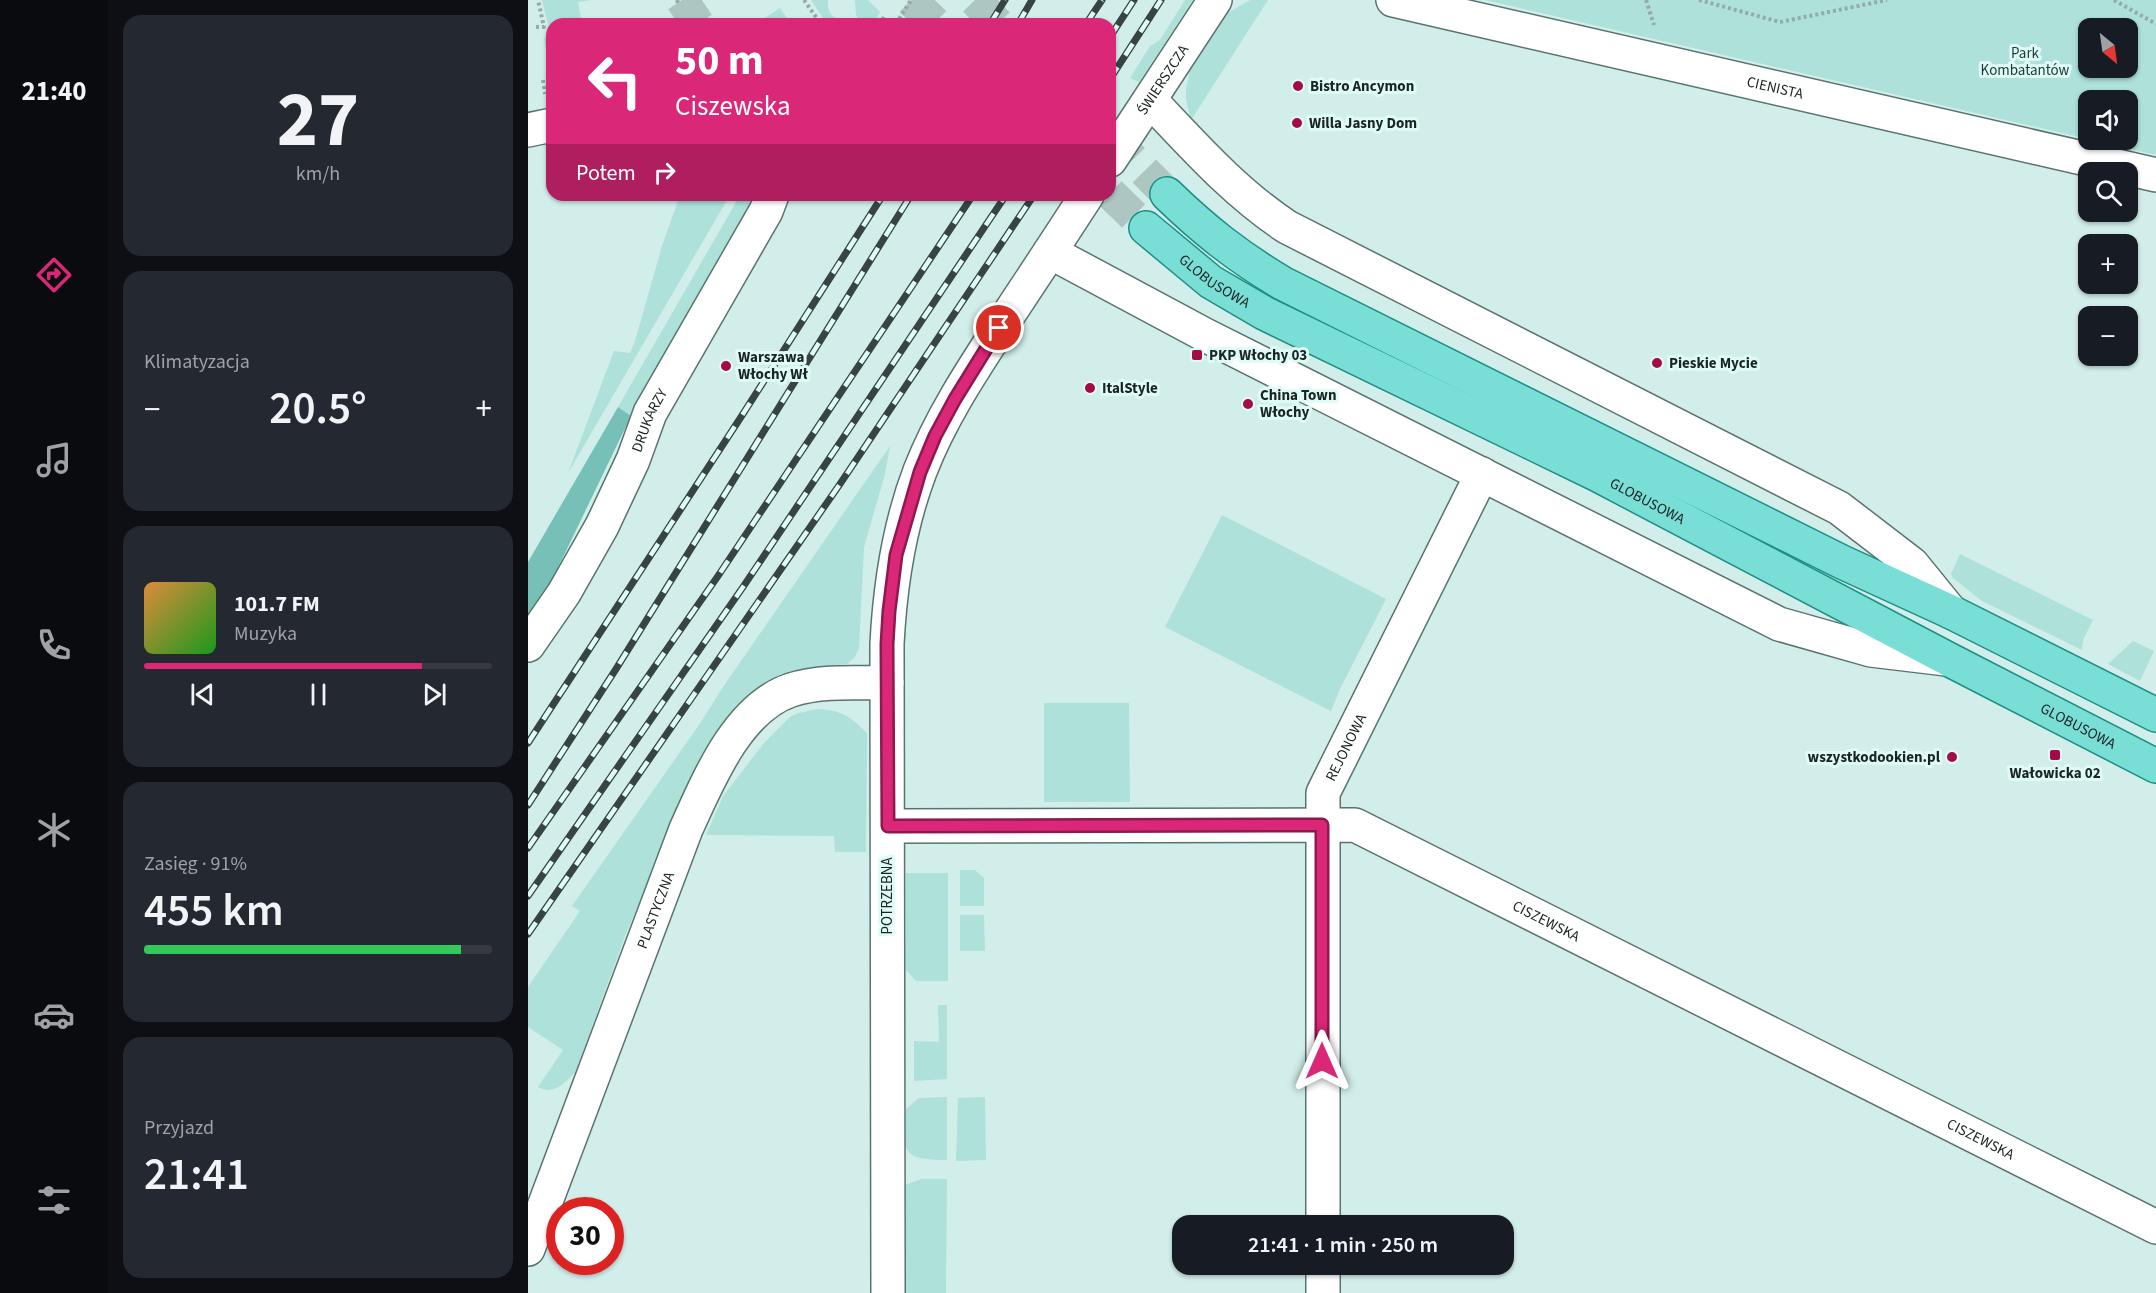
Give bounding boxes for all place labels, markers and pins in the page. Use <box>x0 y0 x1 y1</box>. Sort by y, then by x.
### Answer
place label: Bistro Ancymon <box>1310 76 1414 97</box>
marker: Bistro Ancymon <box>1291 79 1305 93</box>
place label: Willa Jasny Dom <box>1309 113 1417 134</box>
marker: Willa Jasny Dom <box>1290 116 1304 130</box>
pin <box>973 302 1024 353</box>
place label: PKP Włochy 03 <box>1209 345 1307 366</box>
place label: Warszawa Włochy Wł <box>738 347 809 385</box>
marker: PKP Włochy 03 <box>1190 348 1204 362</box>
place label: Pieskie Mycie <box>1669 353 1758 374</box>
marker: Pieskie Mycie <box>1650 356 1664 370</box>
marker: Warszawa Włochy Wł <box>719 359 733 373</box>
place label: ItalStyle <box>1102 378 1158 399</box>
marker: ItalStyle <box>1083 381 1097 395</box>
place label: China Town Włochy <box>1260 385 1337 423</box>
marker: China Town Włochy <box>1241 397 1255 411</box>
place label: wszystkodookien.pl <box>1808 747 1941 768</box>
marker: Wałowicka 02 <box>2048 748 2062 762</box>
marker: wszystkodookien.pl <box>1945 750 1959 764</box>
place label: Wałowicka 02 <box>2009 763 2101 784</box>

